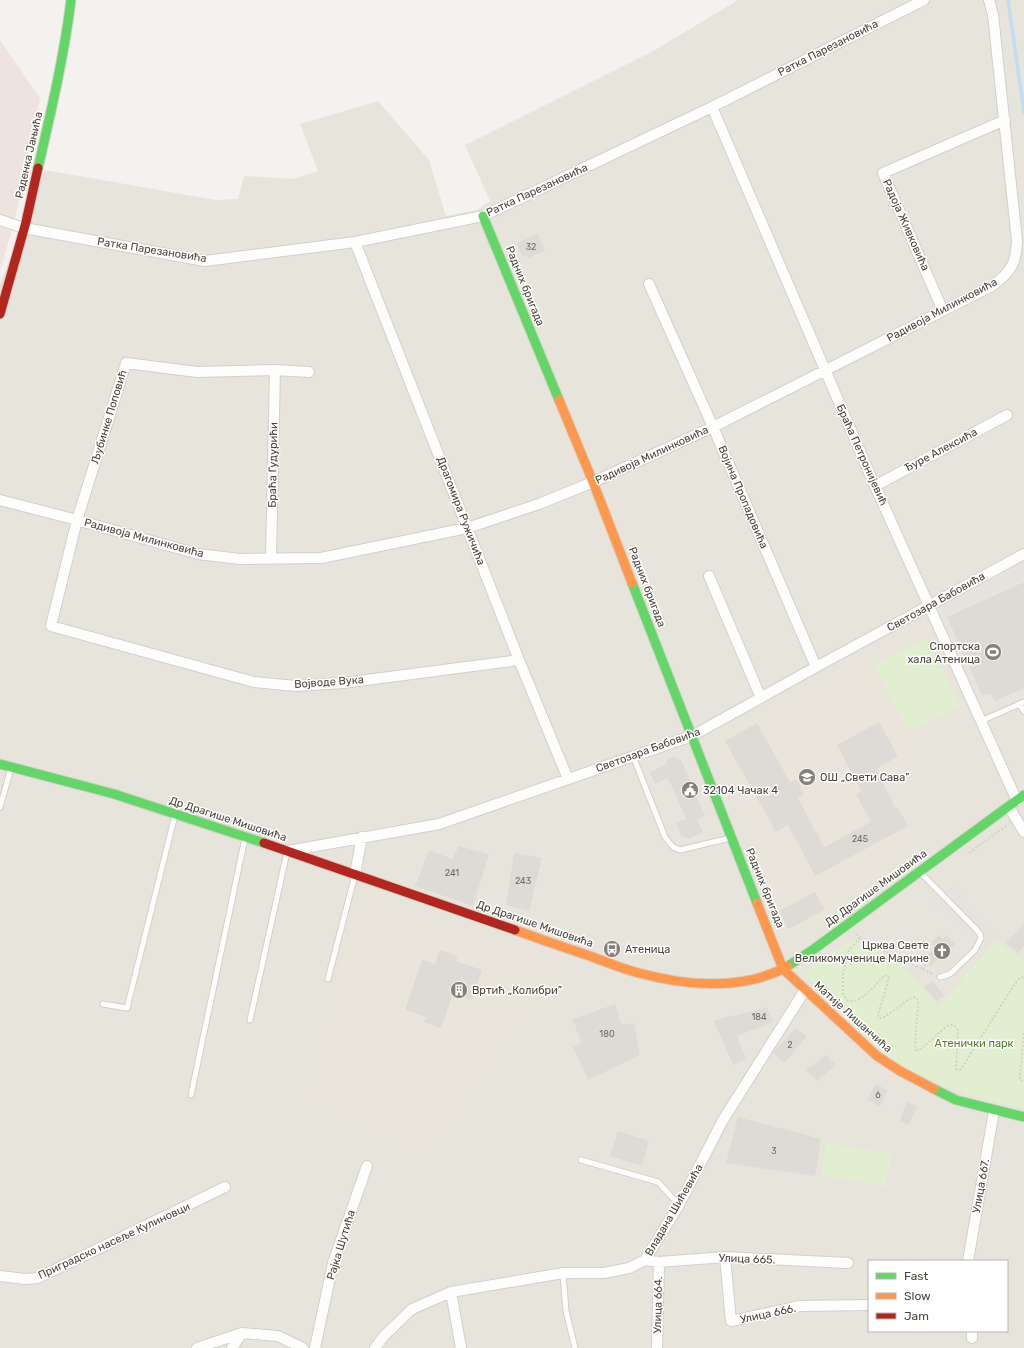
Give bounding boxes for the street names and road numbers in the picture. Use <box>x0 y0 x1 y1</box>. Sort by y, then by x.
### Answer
street label: Ратка Парезановића <box>776 17 880 79</box>
street label: Раденка Јањића <box>13 110 45 200</box>
street label: Ратка Парезановића <box>484 161 590 219</box>
street label: Радоја Живковића <box>880 177 932 273</box>
street label: Ратка Парезановића <box>96 235 208 265</box>
street label: Радних бригада <box>503 244 547 328</box>
street label: Радивоја Милинковића <box>884 275 1000 345</box>
street label: Љубинке Поповић <box>89 368 129 466</box>
street label: Браћа Петронијевић <box>834 402 890 508</box>
street label: Браћа Гудурићи <box>266 422 280 508</box>
street label: Радивоја Милинковића <box>593 423 711 487</box>
street label: Ђуре Алексића <box>902 425 980 475</box>
street label: Војина Пропадовића <box>715 444 771 550</box>
street label: Драгомира Ружичића <box>434 455 488 567</box>
street label: Радивоја Милинковића <box>83 516 205 560</box>
street label: Радних бригада <box>626 545 668 629</box>
street label: Светозара Бабовића <box>885 570 987 634</box>
street label: Војводе Вука <box>294 673 364 691</box>
street label: Светозара Бабовића <box>594 725 702 775</box>
street label: Др Драгише Мишовића <box>168 794 288 844</box>
street label: Радних бригада <box>743 846 787 930</box>
street label: Др Драгише Мишовића <box>823 847 929 929</box>
street label: Др Драгише Мишовића <box>475 898 595 950</box>
street label: Матије Лишанчића <box>811 979 895 1055</box>
street label: Улица 667. <box>970 1158 992 1214</box>
street label: Владана Шићевића <box>642 1162 706 1258</box>
street label: Приградско насеље Кулиновци <box>36 1200 192 1282</box>
street label: Рајка Шутића <box>324 1209 358 1281</box>
street label: Улица 665. <box>718 1252 776 1266</box>
street label: Улица 664. <box>651 1276 665 1334</box>
street label: Улица 666. <box>739 1302 797 1326</box>

